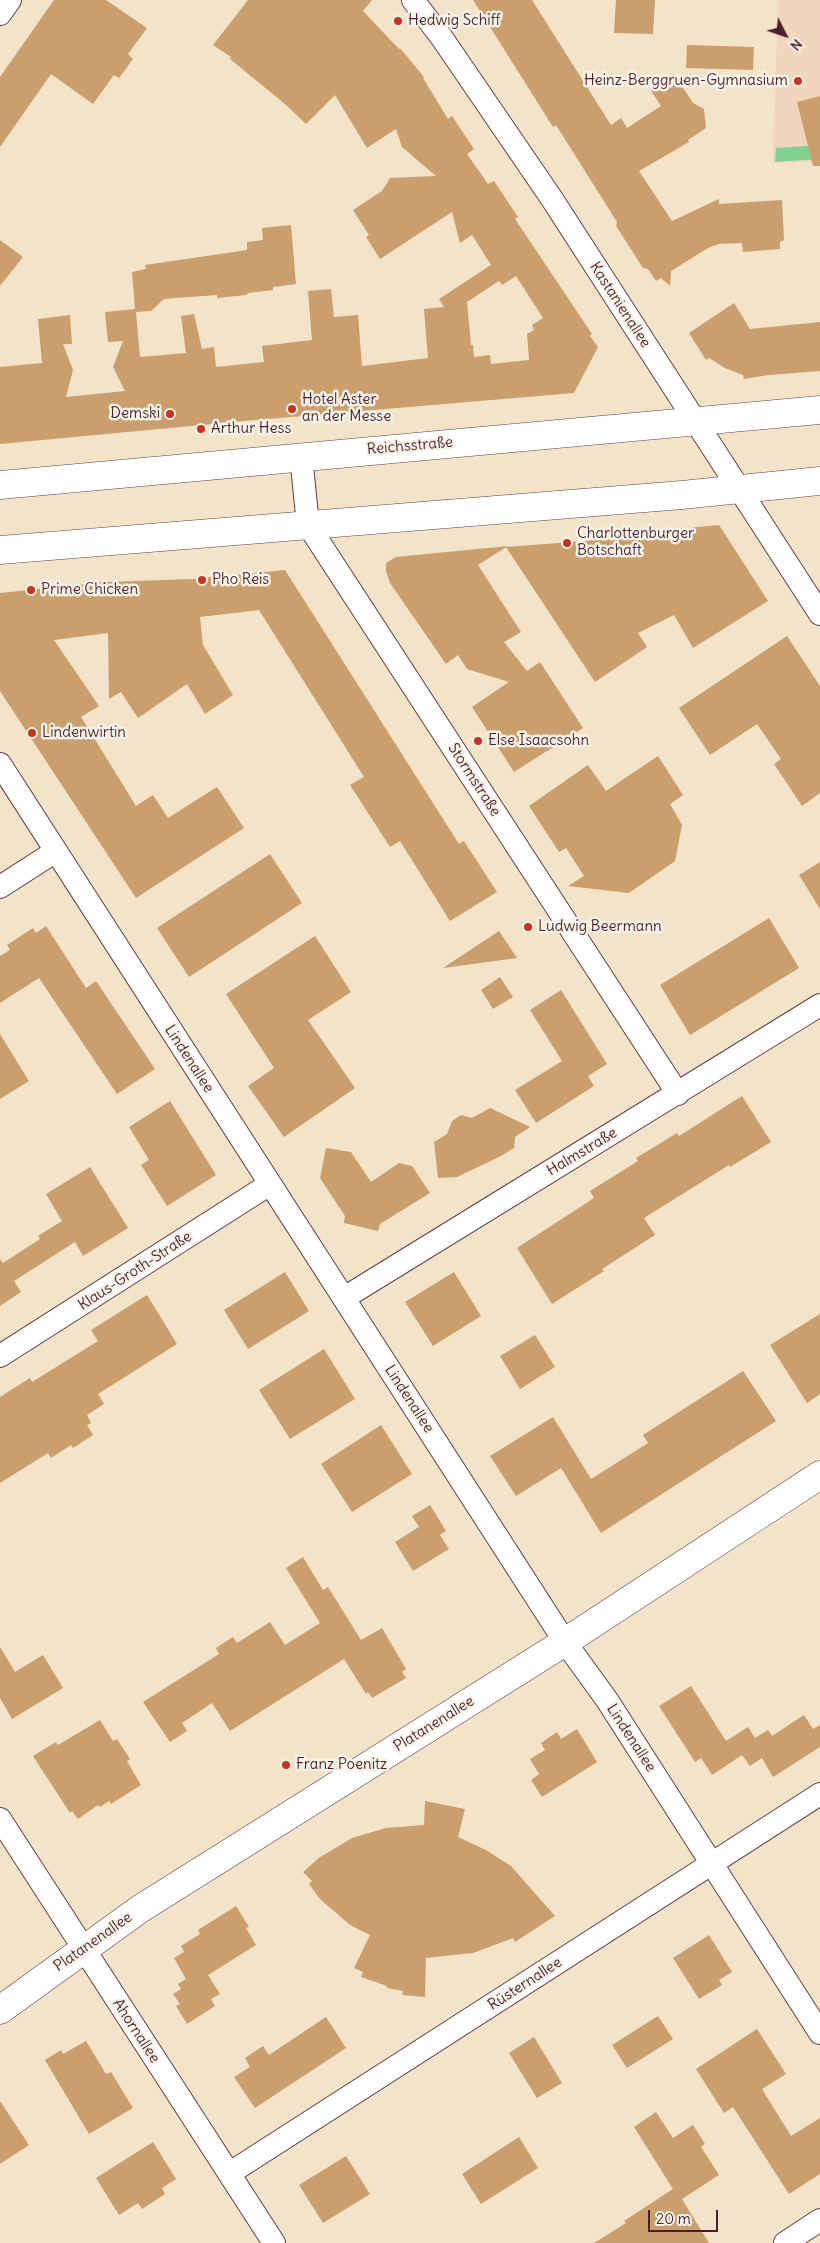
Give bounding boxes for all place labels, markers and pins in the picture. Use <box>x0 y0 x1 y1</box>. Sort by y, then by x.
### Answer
place label: Hedwig Schiff <box>408 12 500 30</box>
marker: Hedwig Schiff <box>392 15 404 27</box>
place label: Heinz-Berggruen-Gymnasium <box>584 72 788 90</box>
marker: Heinz-Berggruen-Gymnasium <box>792 75 804 87</box>
place label: Hotel Aster an der Messe <box>302 391 391 426</box>
marker: Hotel Aster an der Messe <box>286 403 298 415</box>
place label: Demski <box>110 405 160 423</box>
marker: Demski <box>164 408 176 420</box>
place label: Arthur Hess <box>211 420 291 438</box>
marker: Arthur Hess <box>195 423 207 435</box>
place label: Charlottenburger Botschaft <box>577 525 694 560</box>
marker: Charlottenburger Botschaft <box>561 537 573 549</box>
place label: Pho Reis <box>212 571 269 589</box>
marker: Pho Reis <box>196 574 208 586</box>
place label: Prime Chicken <box>41 581 138 599</box>
marker: Prime Chicken <box>25 584 37 596</box>
place label: Lindenwirtin <box>42 724 126 742</box>
marker: Lindenwirtin <box>26 727 38 739</box>
place label: Else Isaacsohn <box>488 732 589 750</box>
marker: Else Isaacsohn <box>472 735 484 747</box>
place label: Ludwig Beermann <box>538 918 662 936</box>
marker: Ludwig Beermann <box>522 921 534 933</box>
place label: Franz Poenitz <box>296 1756 387 1774</box>
marker: Franz Poenitz <box>280 1759 292 1771</box>

